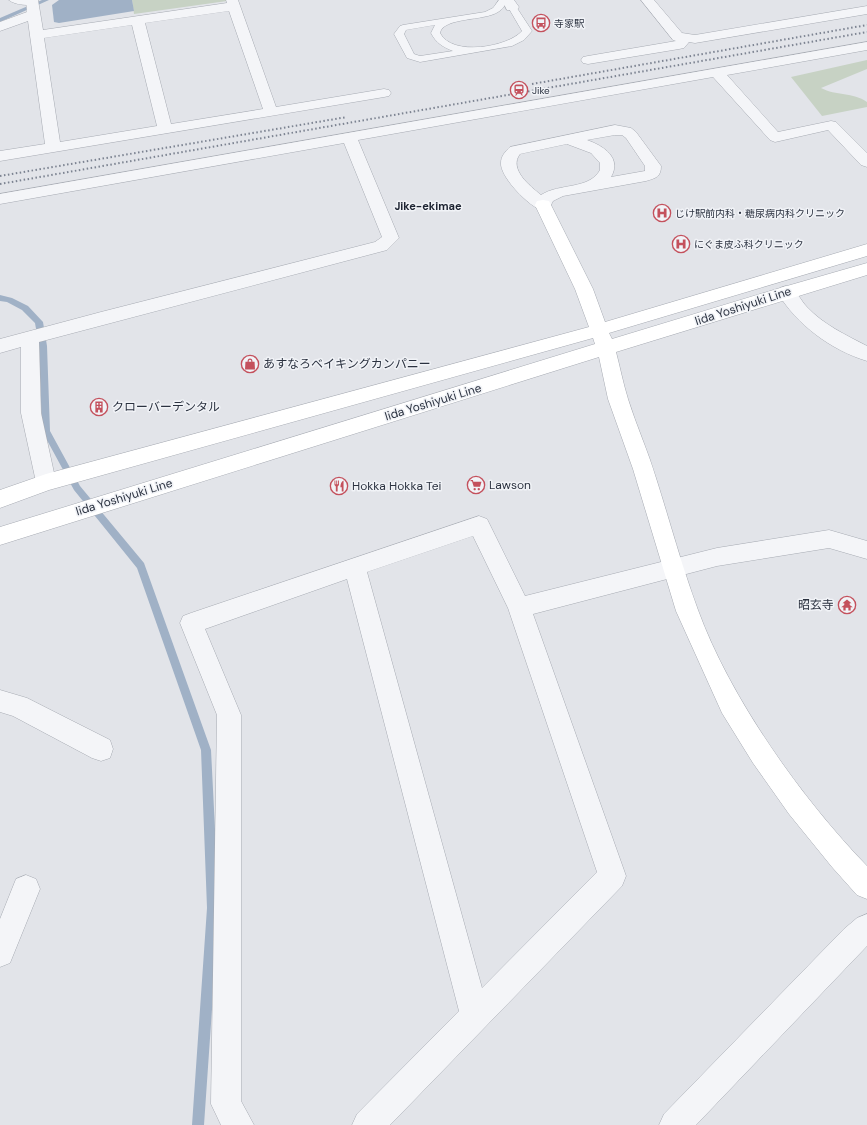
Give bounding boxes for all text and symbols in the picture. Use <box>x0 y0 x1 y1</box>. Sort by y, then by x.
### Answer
bus stop icon: 寺家駅 <box>531 13 551 33</box>
place label: 寺家駅 <box>554 17 585 30</box>
station icon: Jike <box>509 80 529 100</box>
place label: Jike <box>532 84 550 97</box>
district label: Jike-ekimae <box>394 199 462 213</box>
hospital icon: じけ駅前内科・糖尿病内科クリニック <box>652 203 672 223</box>
place label: じけ駅前内科・糖尿病内科クリニック <box>675 207 845 220</box>
hospital icon: にぐま皮ふ科クリニック <box>671 234 691 254</box>
place label: にぐま皮ふ科クリニック <box>694 238 804 251</box>
street label: Iida Yoshiyuki Line <box>693 283 793 329</box>
shop icon: あすなろベイキングカンパニー <box>240 354 260 374</box>
place label: あすなろベイキングカンパニー <box>263 356 431 372</box>
street label: Iida Yoshiyuki Line <box>383 380 483 424</box>
building icon: クローバーデンタル <box>89 397 109 417</box>
place label: クローバーデンタル <box>112 399 220 415</box>
street label: Iida Yoshiyuki Line <box>74 475 174 519</box>
supermarket icon: Lawson <box>466 475 486 495</box>
restaurant icon: Hokka Hokka Tei <box>329 476 349 496</box>
place label: Lawson <box>489 477 531 493</box>
place label: Hokka Hokka Tei <box>352 478 442 494</box>
temple icon: 昭玄寺 <box>837 595 857 615</box>
place label: 昭玄寺 <box>798 597 834 613</box>

